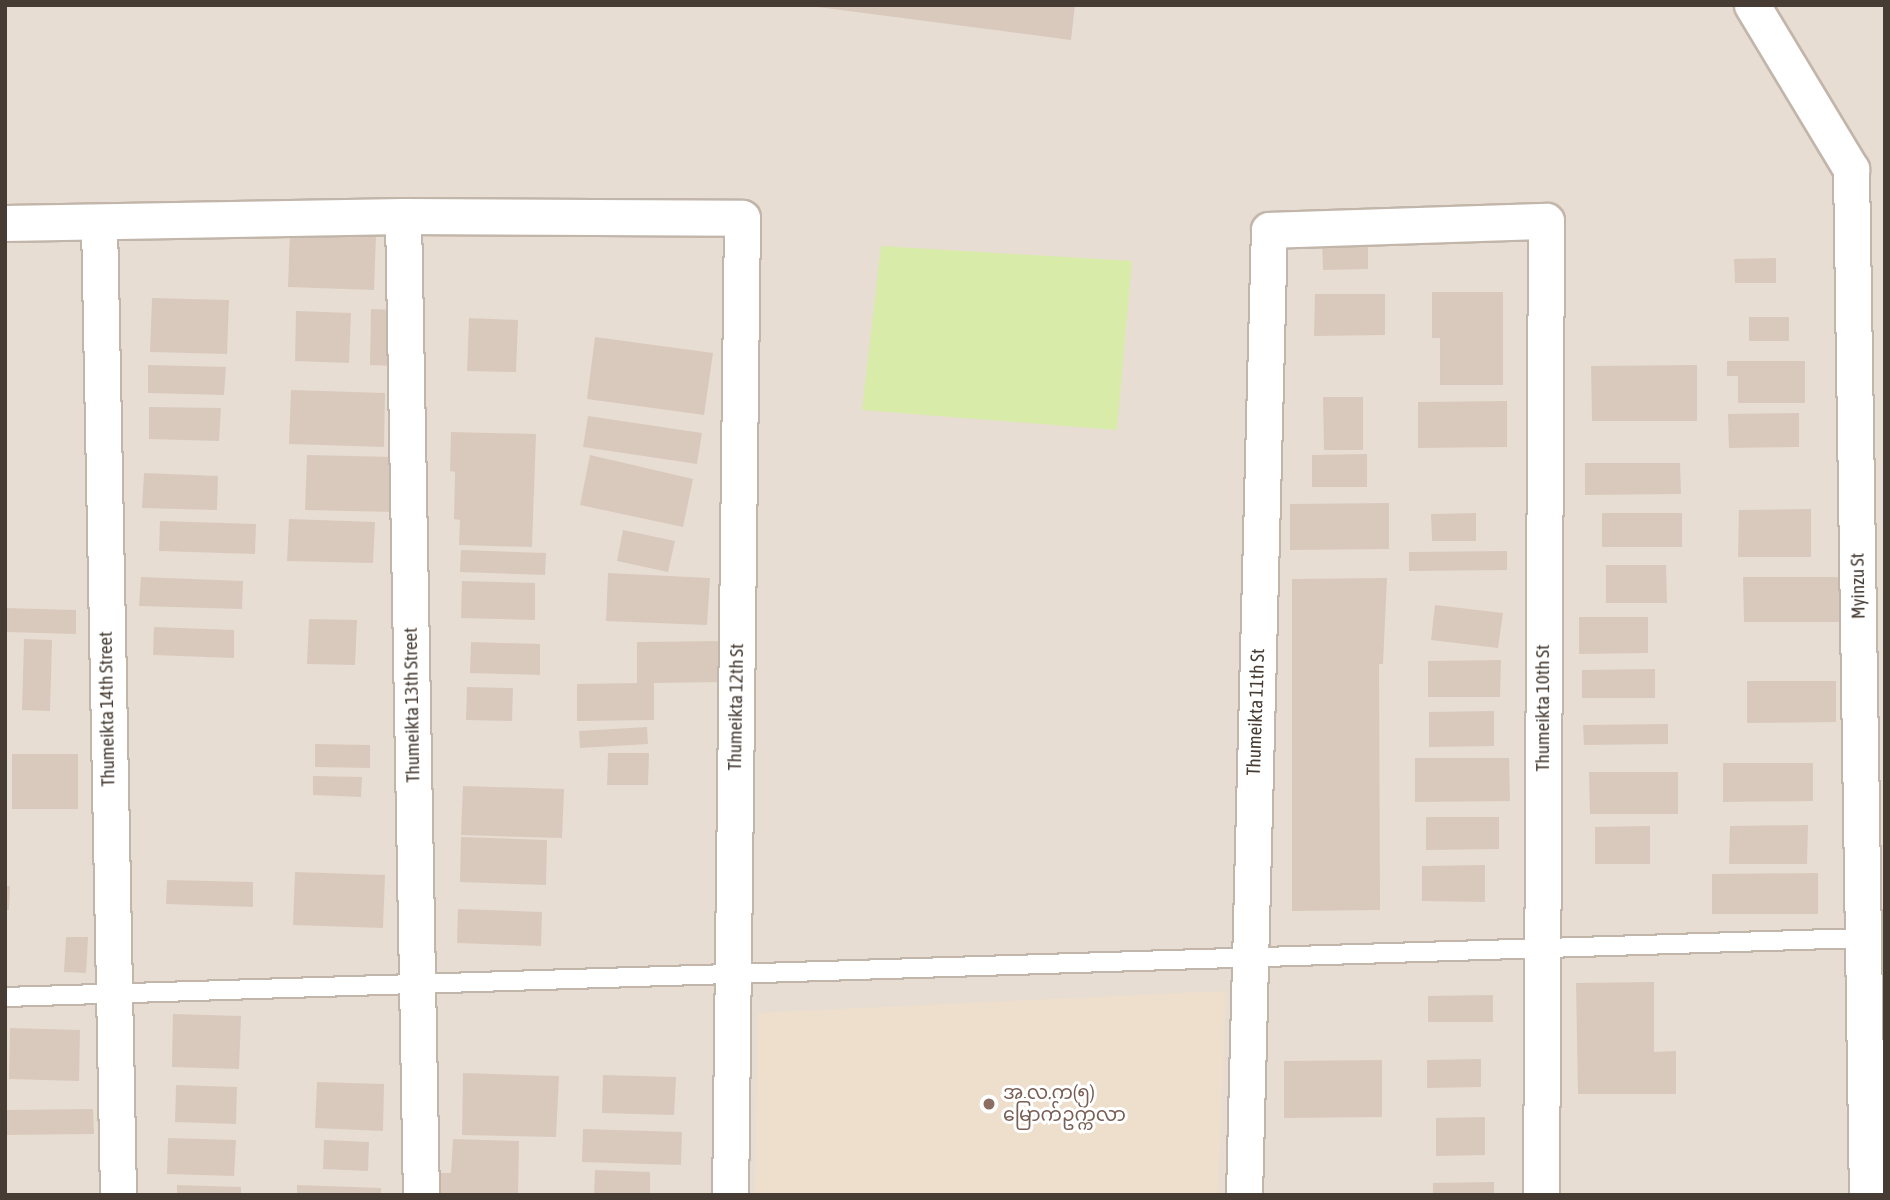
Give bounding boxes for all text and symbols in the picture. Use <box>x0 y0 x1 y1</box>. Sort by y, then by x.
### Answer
street label: Myinzu St <box>1846 553 1870 619</box>
street label: Thumeikta 13th Street <box>399 627 425 783</box>
street label: Thumeikta 14th Street <box>94 631 120 787</box>
street label: Thumeikta 12th St <box>723 643 749 771</box>
street label: Thumeikta 10th St <box>1532 645 1554 771</box>
street label: Thumeikta 11th St <box>1242 648 1270 776</box>
place label: အ.လ.က(၅) မြောက်ဥက္ကလာ <box>1003 1082 1126 1126</box>
marker: အ.လ.က(၅) မြောက်ဥက္ကလာ <box>981 1096 997 1112</box>

